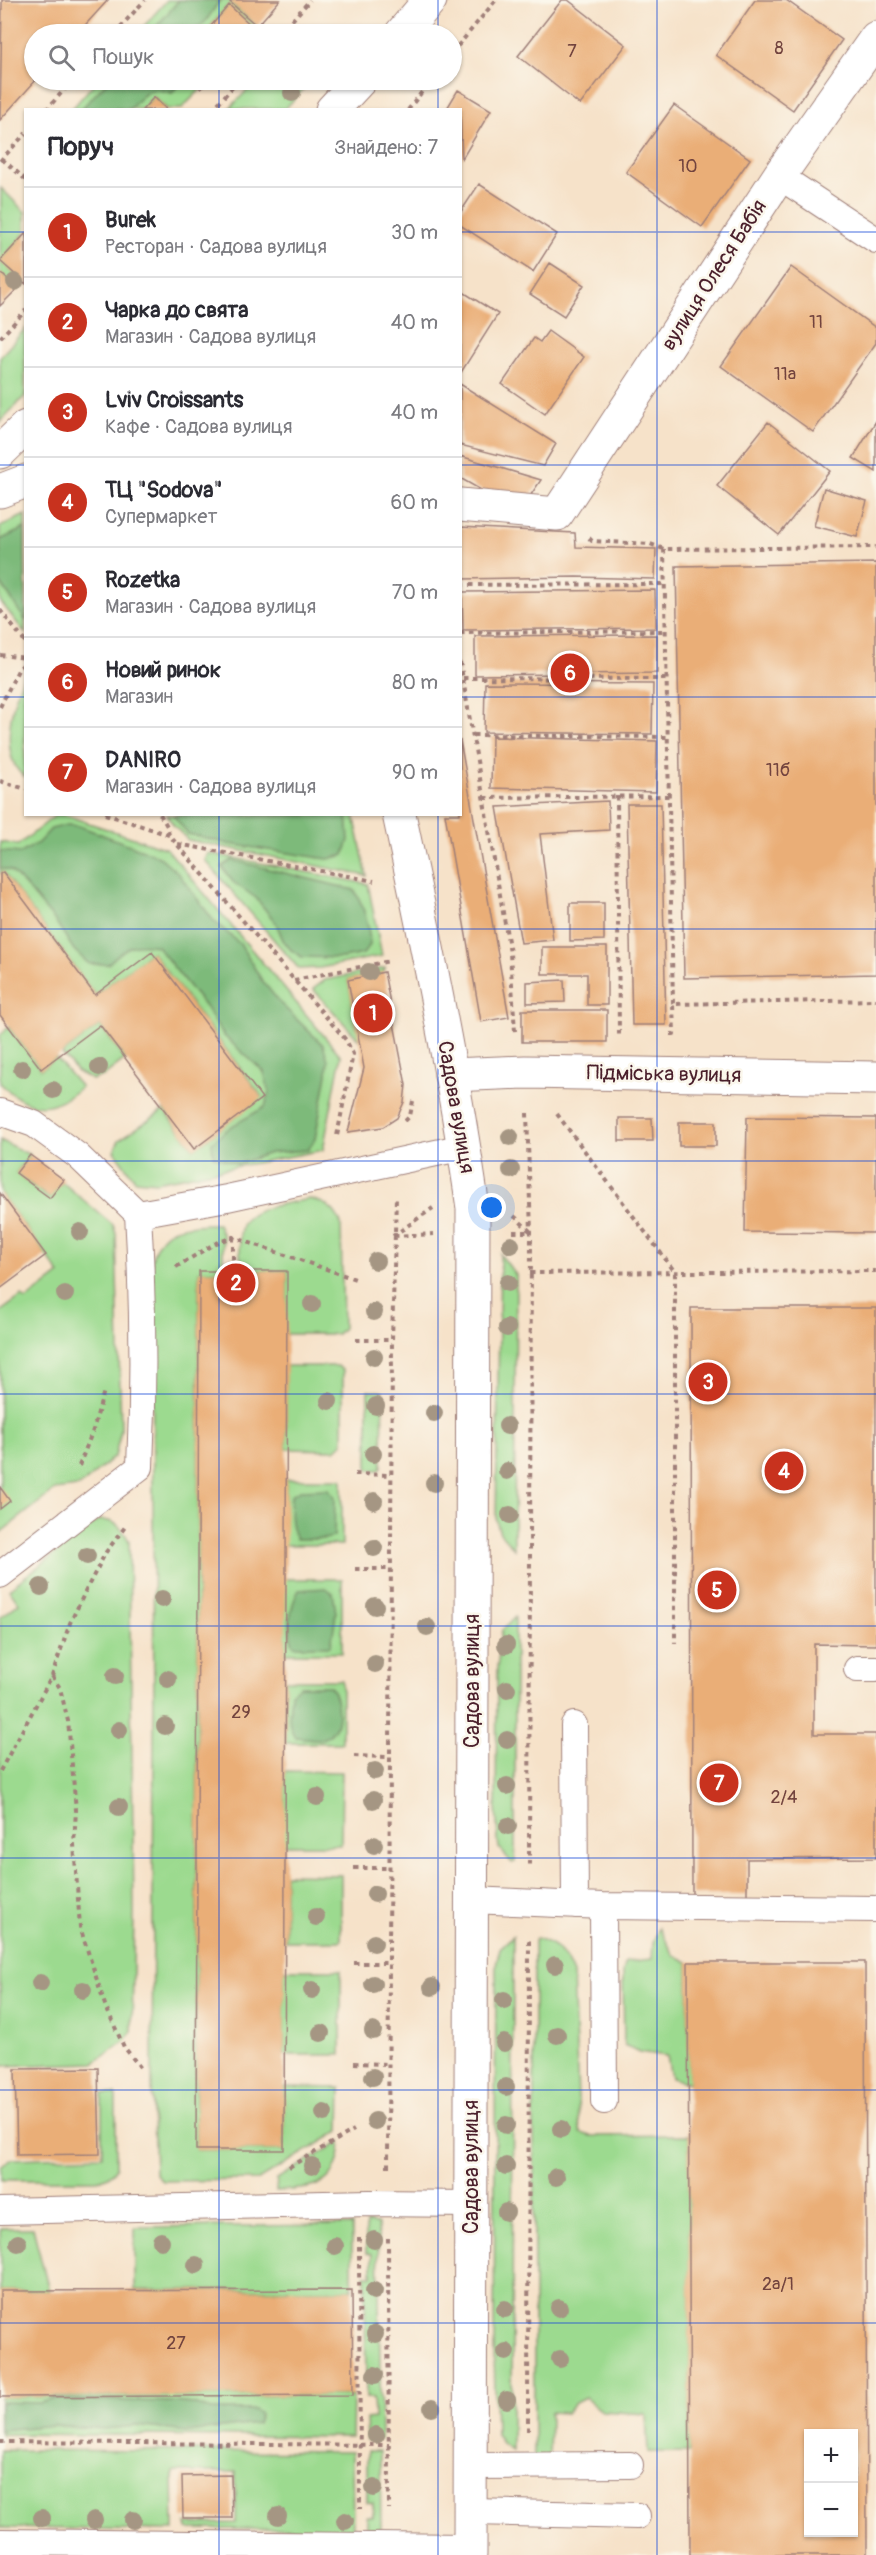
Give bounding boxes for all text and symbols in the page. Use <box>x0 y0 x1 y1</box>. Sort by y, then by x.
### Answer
search box <box>24 24 462 90</box>
house number: 8 <box>774 37 784 60</box>
house number: 7 <box>567 40 577 63</box>
icon: search <box>45 41 78 74</box>
text: Пошук <box>93 43 154 71</box>
text: Поруч <box>48 131 114 163</box>
text: Знайдено: 7 <box>334 135 438 160</box>
house number: 10 <box>678 155 698 178</box>
street label: вулиця Олеся Бабія <box>655 194 773 356</box>
text: Burek <box>105 206 156 234</box>
text: 1 <box>64 220 71 245</box>
text: 30 m <box>391 220 438 245</box>
text: Ресторан · Садова вулиця <box>105 234 327 259</box>
text: Чарка до свята <box>105 296 249 324</box>
text: 2 <box>62 310 73 335</box>
text: 40 m <box>391 310 438 335</box>
house number: 11 <box>809 311 823 334</box>
text: Магазин · Садова вулиця <box>105 324 316 349</box>
house number: 11а <box>774 363 796 386</box>
text: Lviv Croissants <box>105 386 243 414</box>
text: 3 <box>62 400 73 425</box>
text: 40 m <box>391 400 438 425</box>
text: Кафе · Садова вулиця <box>105 414 293 439</box>
text: ТЦ "Sodova" <box>105 476 222 504</box>
text: 4 <box>62 490 73 515</box>
text: 60 m <box>391 490 438 515</box>
text: Супермаркет <box>105 504 217 529</box>
text: Rozetka <box>105 566 180 594</box>
text: 5 <box>62 580 73 605</box>
text: 70 m <box>392 580 438 605</box>
text: Магазин · Садова вулиця <box>105 594 316 619</box>
pin: 6 <box>550 650 590 696</box>
text: Новий ринок <box>105 656 221 684</box>
text: 6 <box>62 670 73 695</box>
text: 80 m <box>392 670 438 695</box>
text: Магазин <box>105 684 173 709</box>
text: DANIRO <box>105 746 181 774</box>
house number: 11б <box>766 759 790 782</box>
text: 7 <box>62 760 73 785</box>
text: 90 m <box>392 760 438 785</box>
text: Магазин · Садова вулиця <box>105 774 316 799</box>
pin: 1 <box>354 990 392 1036</box>
street label: Садова вулиця <box>431 1039 481 1175</box>
street label: Підміська вулиця <box>586 1059 742 1089</box>
your location <box>477 1193 506 1222</box>
pin: 2 <box>216 1260 256 1306</box>
pin: 3 <box>688 1360 728 1404</box>
pin: 4 <box>764 1448 804 1494</box>
pin: 5 <box>698 1568 736 1612</box>
street label: Садова вулиця <box>459 1614 486 1748</box>
house number: 29 <box>231 1701 251 1724</box>
pin: 7 <box>700 1760 738 1806</box>
house number: 2/4 <box>771 1786 798 1809</box>
street label: Садова вулиця <box>458 2100 485 2234</box>
house number: 2а/1 <box>762 2273 794 2296</box>
house number: 27 <box>166 2332 186 2355</box>
map controls <box>804 2429 858 2537</box>
button: + <box>804 2429 858 2483</box>
button: − <box>804 2483 858 2537</box>

